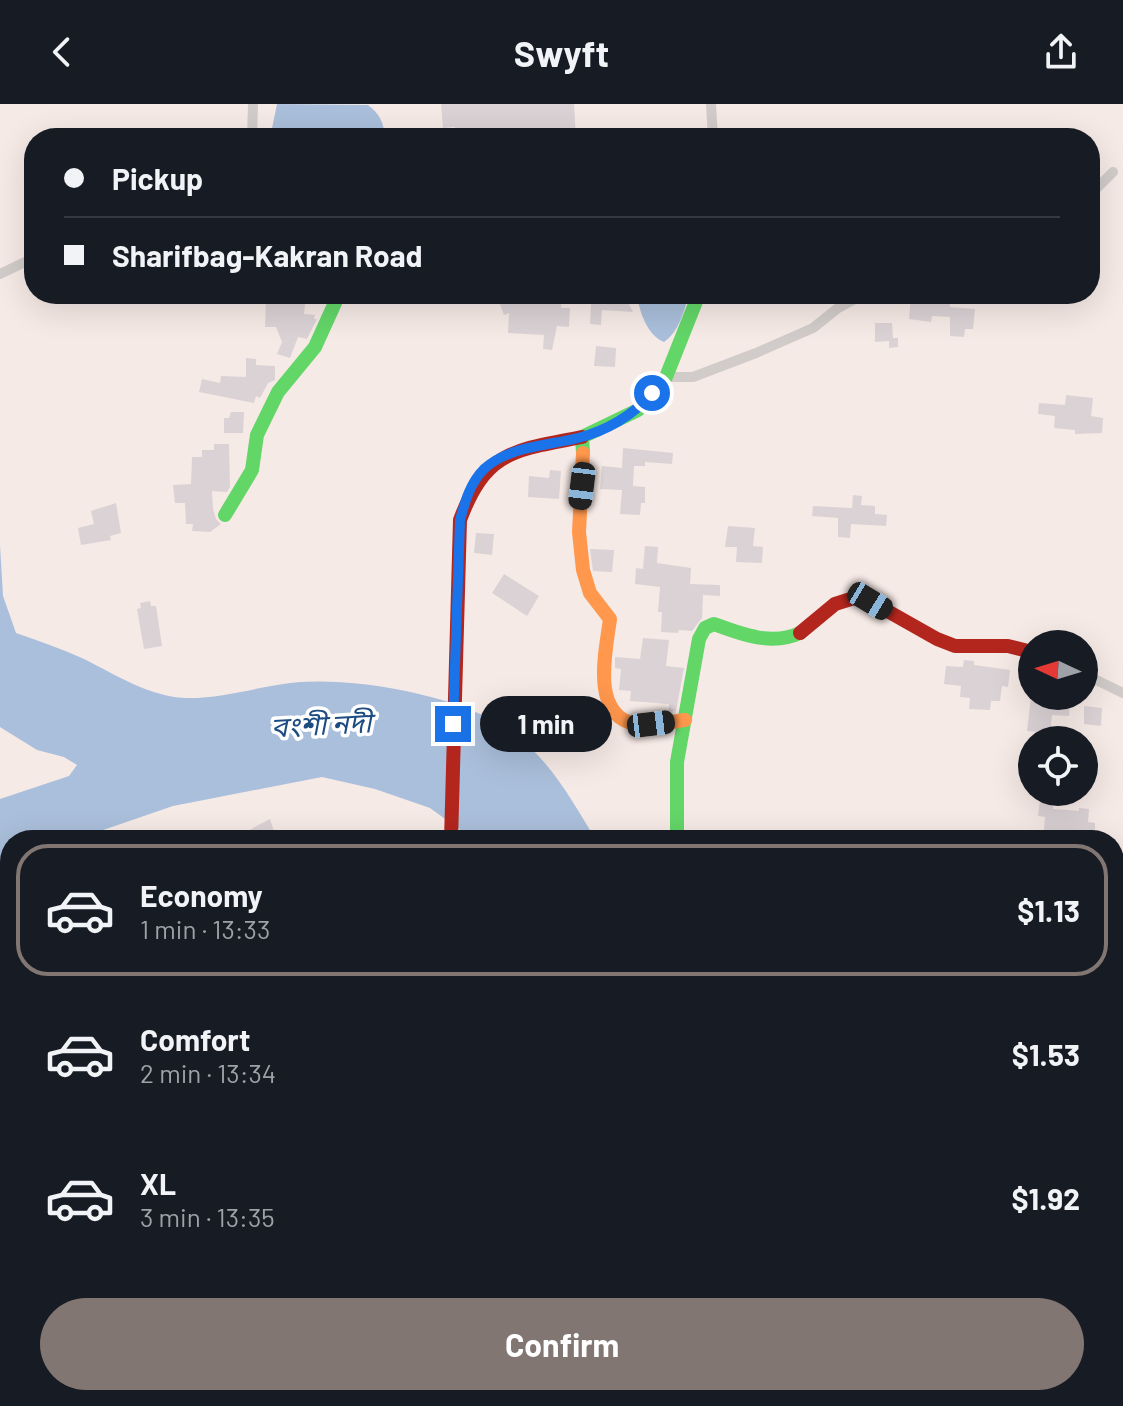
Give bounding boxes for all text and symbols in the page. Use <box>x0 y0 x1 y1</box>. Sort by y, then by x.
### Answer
icon: back <box>40 30 84 74</box>
icon: share <box>1039 30 1083 74</box>
text: Swyft <box>514 31 609 74</box>
text: Pickup <box>112 160 203 196</box>
text: Sharifbag-Kakran Road <box>112 237 423 273</box>
route start <box>634 375 670 411</box>
car <box>567 461 597 511</box>
car <box>843 578 897 624</box>
north arrow <box>1018 630 1098 710</box>
map controls <box>1018 630 1098 806</box>
callout: 1 min <box>481 696 613 752</box>
water label: বংশী নদী <box>270 704 378 744</box>
route end <box>435 706 471 742</box>
text: 1 min <box>518 708 574 739</box>
car <box>626 709 676 739</box>
button: locate <box>1018 726 1098 806</box>
icon: car <box>44 874 116 946</box>
text: Economy <box>140 877 263 913</box>
text: $1.13 <box>1017 892 1080 928</box>
text: 1 min · 13:33 <box>140 913 270 944</box>
icon: car <box>44 1018 116 1090</box>
text: Comfort <box>140 1021 250 1057</box>
text: $1.53 <box>1012 1036 1080 1072</box>
text: 2 min · 13:34 <box>140 1057 276 1088</box>
icon: car <box>44 1162 116 1234</box>
text: XL <box>140 1165 176 1201</box>
text: $1.92 <box>1011 1180 1080 1216</box>
text: 3 min · 13:35 <box>140 1201 275 1232</box>
button: Confirm <box>40 1298 1084 1390</box>

